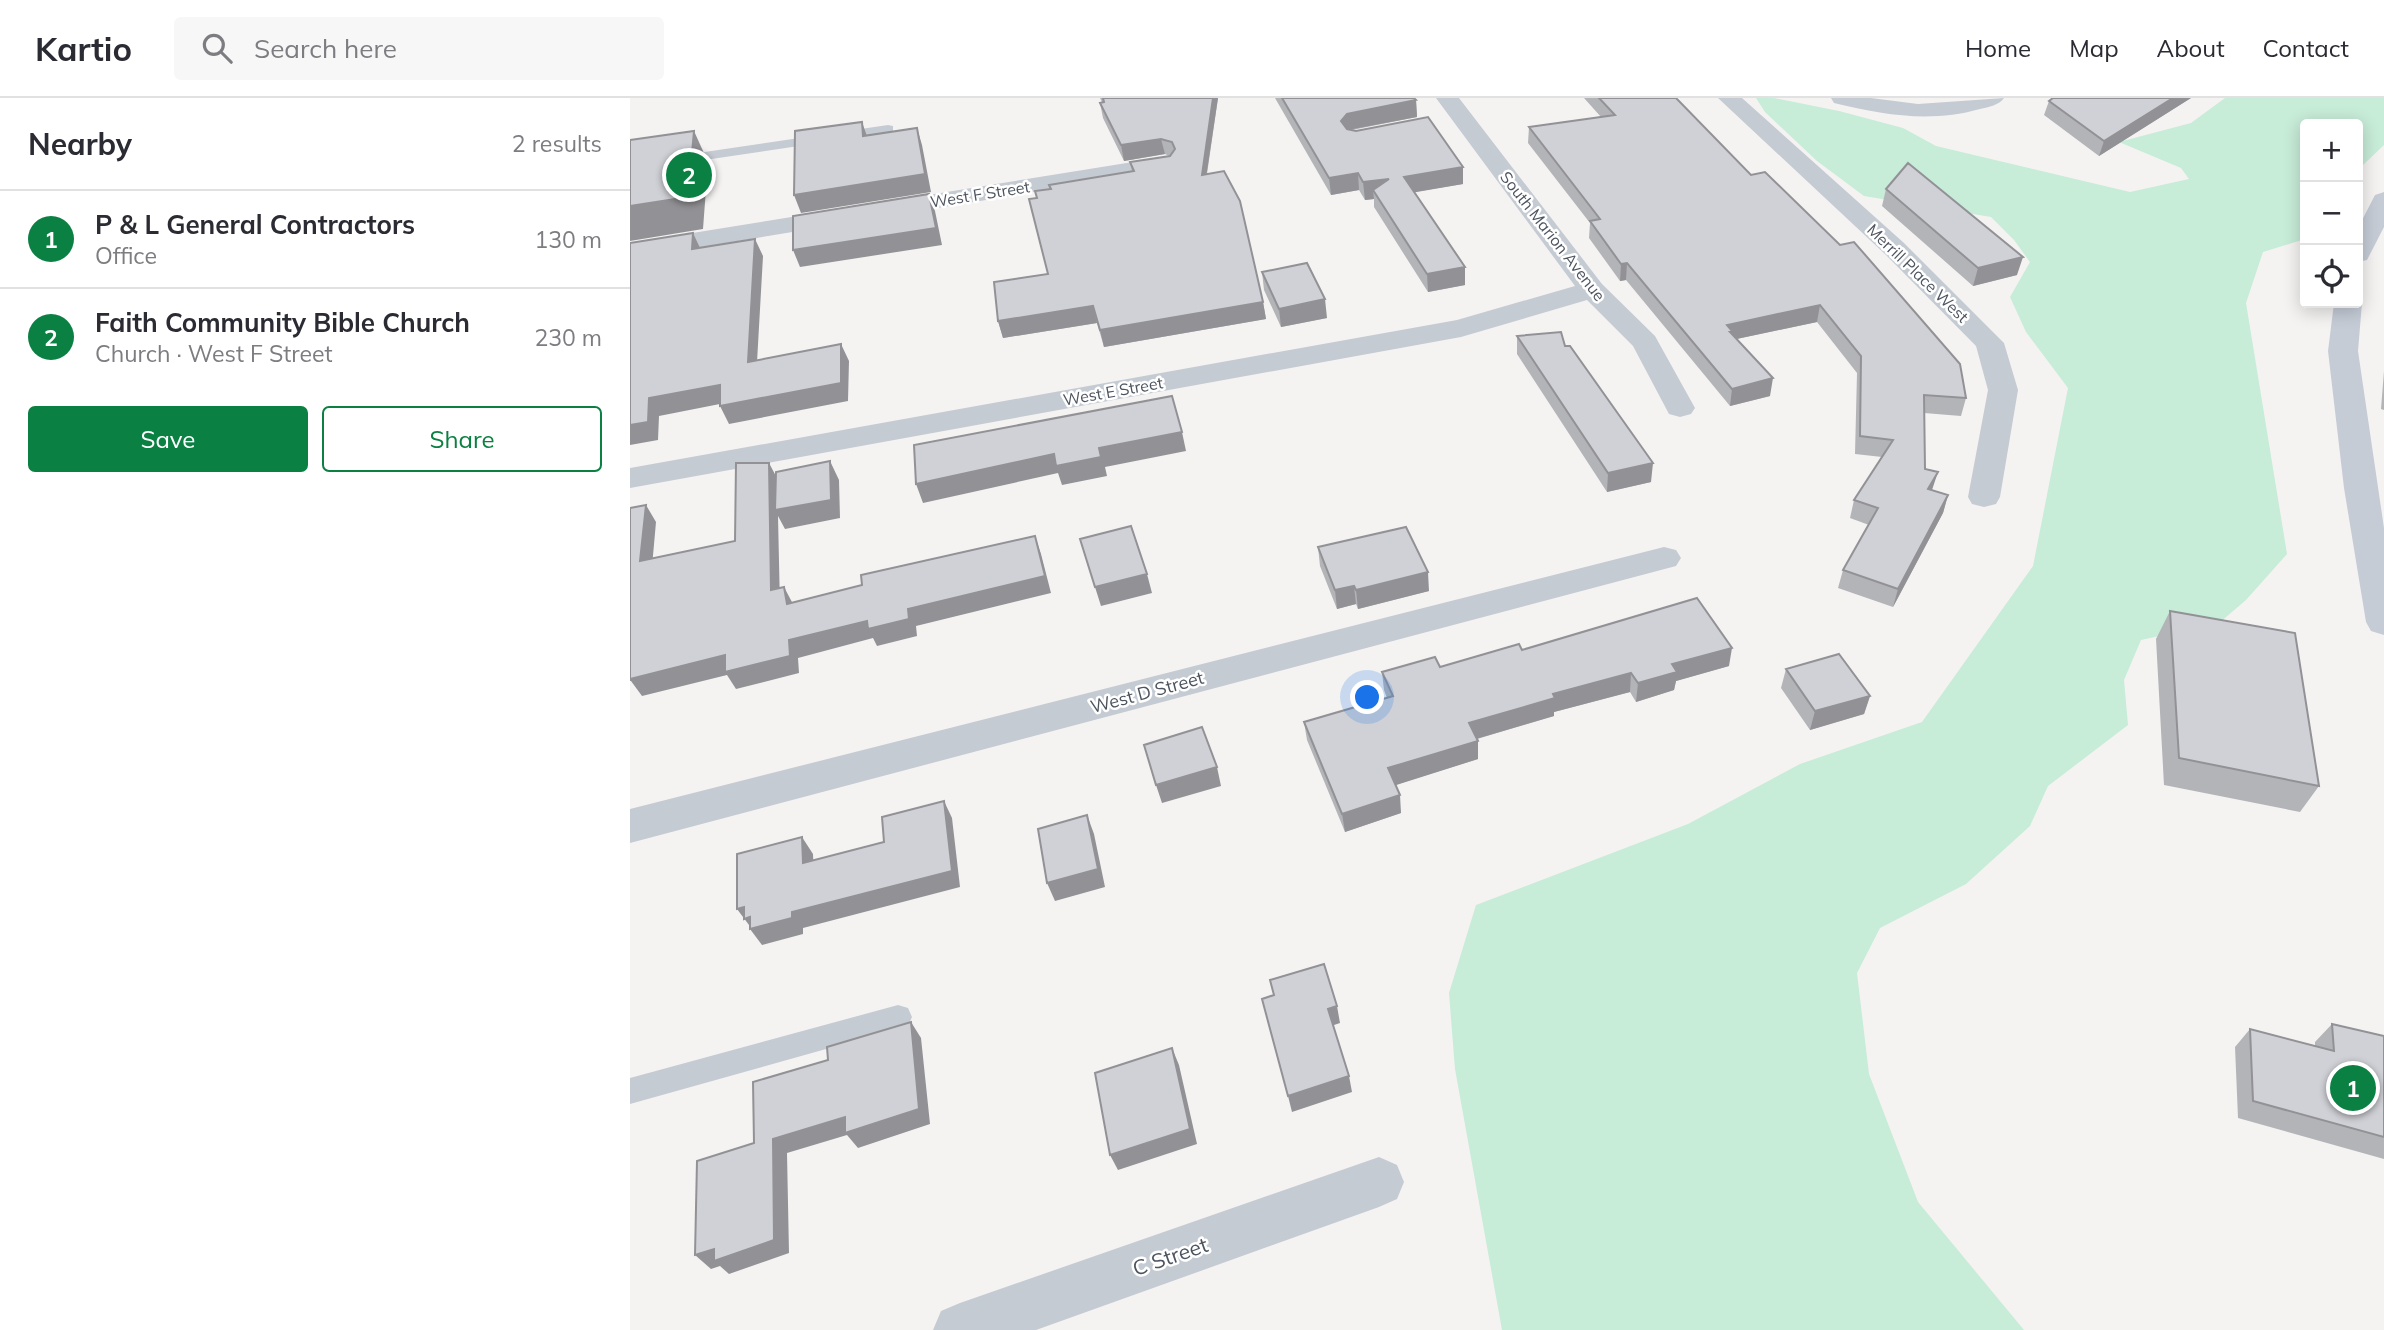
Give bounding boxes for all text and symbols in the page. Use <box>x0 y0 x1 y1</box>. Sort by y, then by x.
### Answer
search box <box>174 17 664 80</box>
text: Kartio <box>35 28 132 69</box>
icon: search <box>198 29 236 67</box>
text: Search here <box>254 32 397 65</box>
text: Home <box>1965 33 2031 63</box>
text: Map <box>2069 33 2119 63</box>
text: About <box>2157 33 2225 63</box>
text: Contact <box>2263 33 2349 63</box>
map controls <box>2300 119 2363 308</box>
button: + <box>2300 119 2363 182</box>
text: Nearby <box>28 125 132 163</box>
text: 2 results <box>512 129 602 158</box>
pin: 2 <box>666 149 712 201</box>
street label: South Marion Avenue <box>1496 167 1610 305</box>
street label: West F Street <box>929 176 1032 212</box>
button: − <box>2300 182 2363 245</box>
text: P & L General Contractors <box>95 208 415 241</box>
street label: Merrill Place West <box>1863 220 1973 327</box>
text: 1 <box>44 225 58 254</box>
text: 130 m <box>534 225 602 254</box>
text: Office <box>95 241 157 270</box>
button: locate <box>2300 245 2363 308</box>
text: Faith Community Bible Church <box>95 306 470 339</box>
text: 2 <box>44 323 58 352</box>
text: 230 m <box>534 323 602 352</box>
text: Church · West F Street <box>95 339 332 368</box>
street label: West E Street <box>1062 372 1165 410</box>
button: Save <box>28 406 308 472</box>
button: Share <box>322 406 602 472</box>
street label: West D Street <box>1088 666 1206 718</box>
your location <box>1350 680 1384 714</box>
pin: 1 <box>2330 1062 2376 1114</box>
street label: C Street <box>1129 1231 1211 1281</box>

